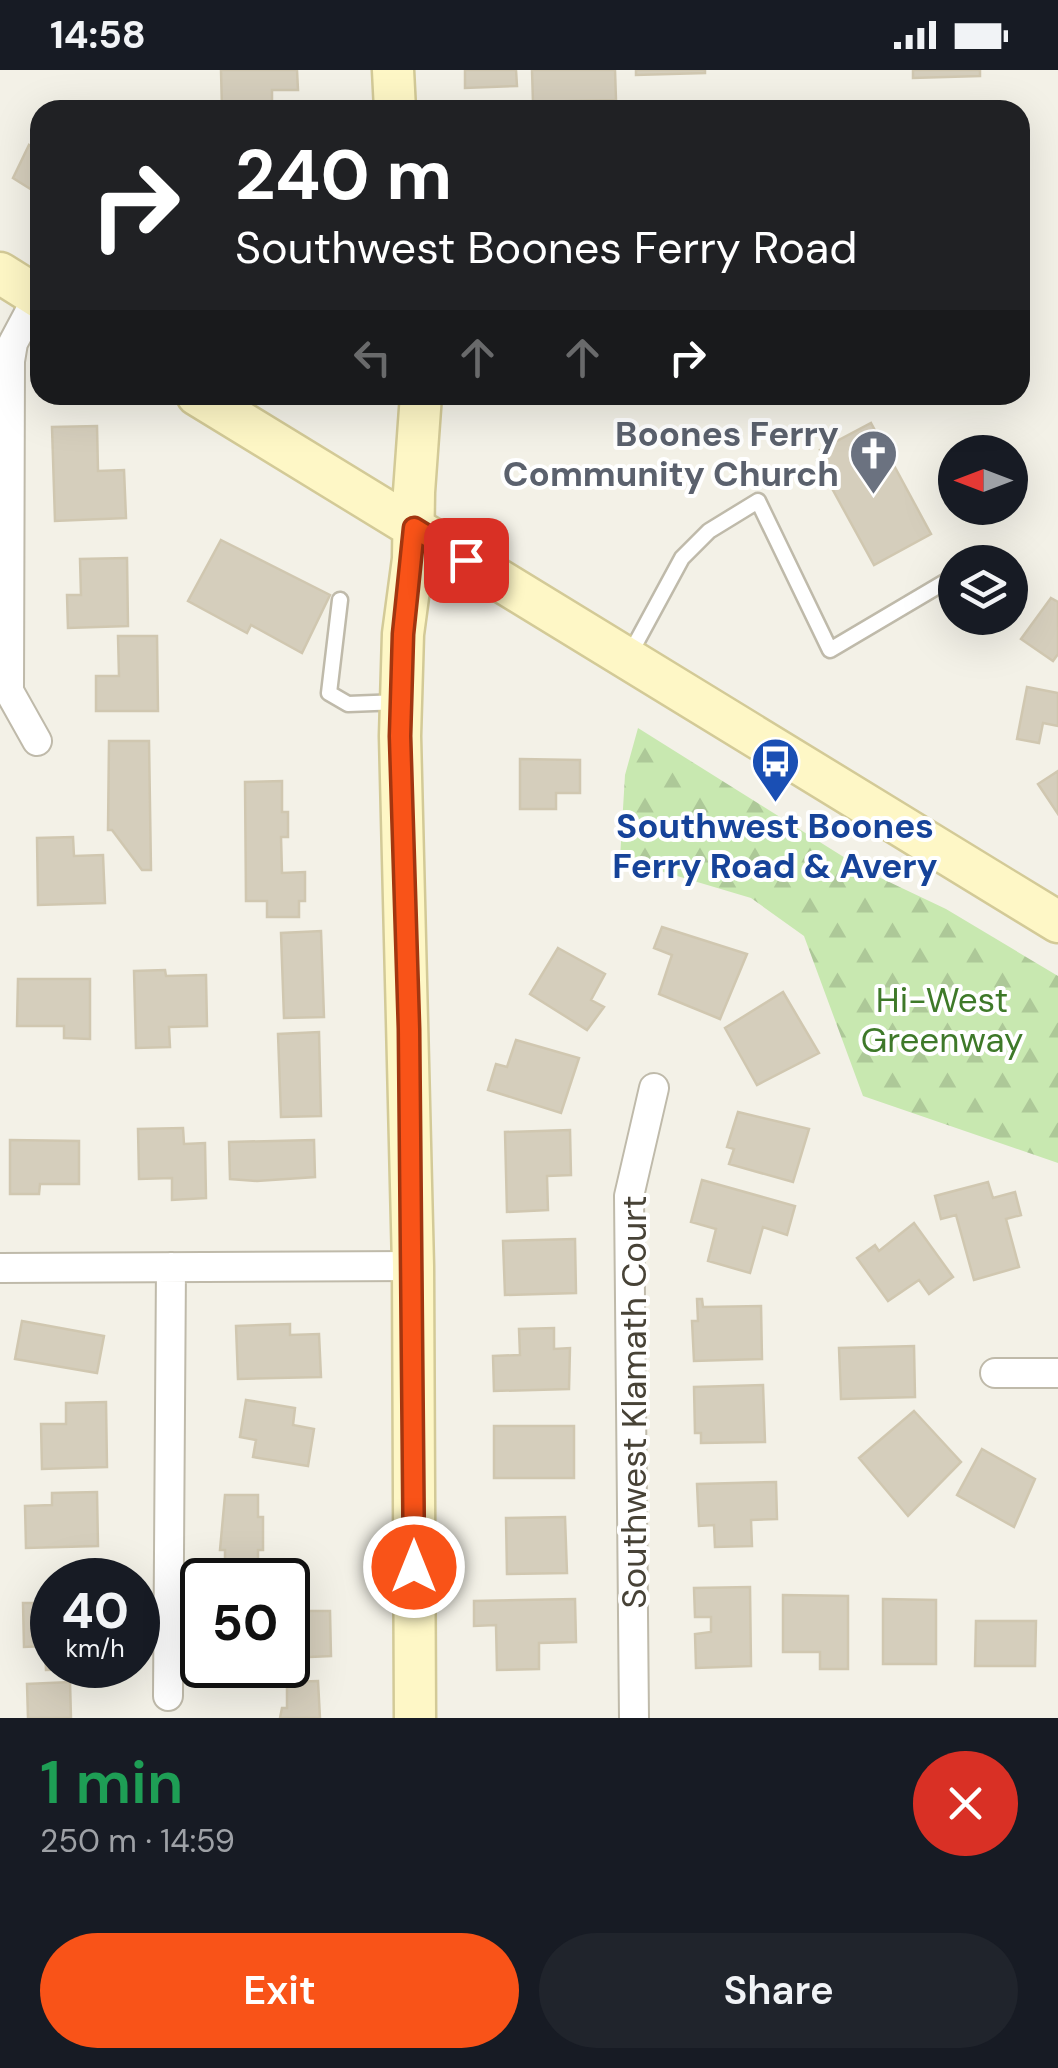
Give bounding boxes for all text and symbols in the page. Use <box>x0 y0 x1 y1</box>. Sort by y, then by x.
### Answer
text: 14:58 <box>50 10 146 60</box>
text: 240 m <box>235 130 452 221</box>
icon: right <box>70 140 200 270</box>
text: Southwest Boones Ferry Road <box>235 218 858 277</box>
icon: left <box>345 330 400 385</box>
icon: ahead <box>450 330 505 385</box>
icon: ahead <box>555 330 610 385</box>
icon: right <box>660 330 715 385</box>
place label: Boones Ferry Community Church <box>503 411 839 497</box>
church icon: Boones Ferry Community Church <box>848 428 900 496</box>
north arrow <box>938 435 1028 525</box>
map controls <box>938 435 1028 635</box>
pin <box>424 518 509 603</box>
icon: arrive <box>439 533 494 588</box>
button: layers <box>938 545 1028 635</box>
bus stop icon: Southwest Boones Ferry Road & Avery <box>749 736 801 804</box>
place label: Southwest Boones Ferry Road & Avery <box>612 803 938 889</box>
park label: Hi-West Greenway <box>861 977 1023 1063</box>
street label: Southwest Klamath Court <box>611 1195 657 1609</box>
position arrow <box>362 1515 466 1619</box>
speed limit sign: 50 <box>180 1558 310 1688</box>
text: 40 <box>61 1578 129 1644</box>
text: km/h <box>65 1632 125 1665</box>
text: 1 min <box>40 1743 183 1822</box>
button: close <box>913 1751 1018 1856</box>
text: 250 m · 14:59 <box>40 1820 235 1862</box>
button: Exit <box>40 1933 519 2048</box>
button: Share <box>539 1933 1018 2048</box>

